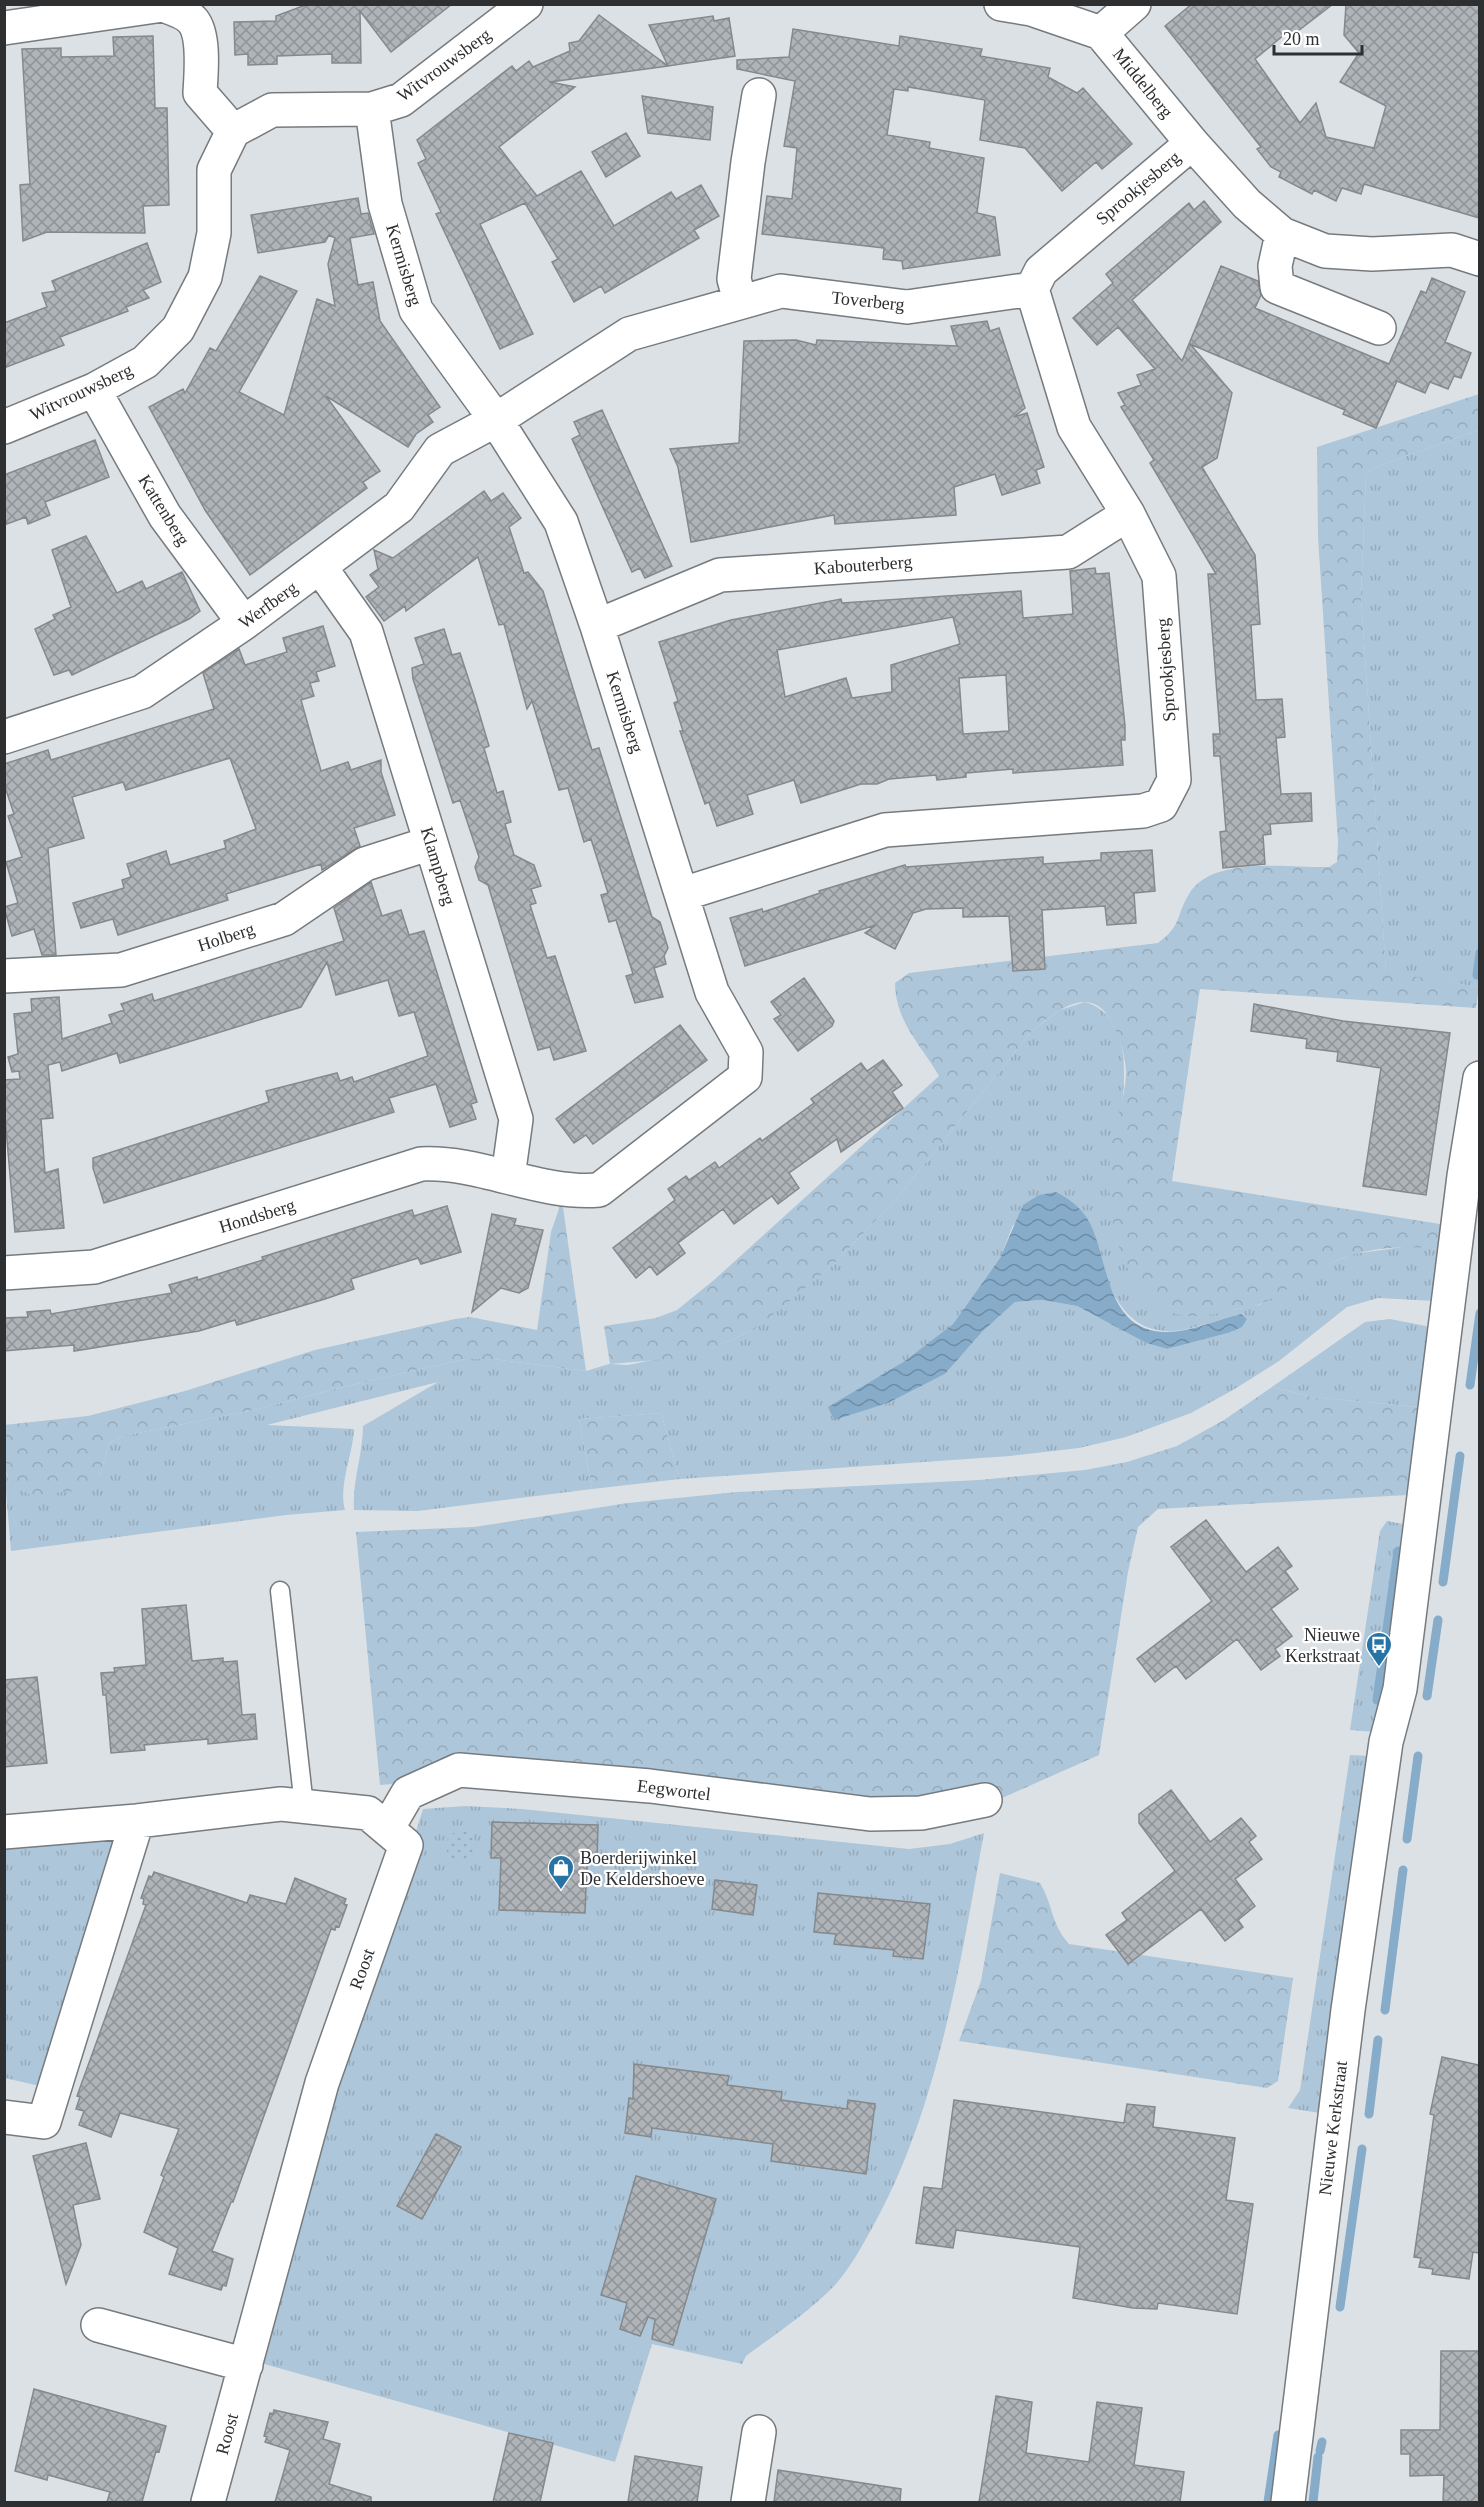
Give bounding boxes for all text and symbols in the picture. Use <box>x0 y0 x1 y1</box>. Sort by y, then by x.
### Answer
scale bar <box>1274 18 1362 56</box>
street label: Witvrouwsberg <box>393 24 495 106</box>
text: 20 m <box>1283 29 1320 49</box>
street label: Middelberg <box>1109 44 1177 122</box>
street label: Sprookjesberg <box>1092 147 1184 229</box>
street label: Kermisberg <box>382 222 426 308</box>
street label: Toverberg <box>830 287 906 315</box>
street label: Witvrouwsberg <box>27 359 135 425</box>
street label: Kattenberg <box>134 471 194 549</box>
street label: Kabouterberg <box>813 552 913 578</box>
street label: Werfberg <box>235 577 301 633</box>
street label: Sprookjesberg <box>1152 618 1180 722</box>
street label: Kermisberg <box>602 669 648 755</box>
street label: Klampberg <box>417 825 459 907</box>
street label: Holberg <box>195 918 257 956</box>
street label: Hondsberg <box>216 1195 298 1237</box>
place label: Nieuwe Kerkstraat <box>1285 1625 1360 1666</box>
bus stop icon: Nieuwe Kerkstraat <box>1364 1630 1394 1668</box>
street label: Eegwortel <box>636 1776 712 1804</box>
place label: Boerderijwinkel De Keldershoeve <box>580 1848 704 1889</box>
shop icon: Boerderijwinkel De Keldershoeve <box>546 1853 576 1891</box>
street label: Roost <box>345 1946 379 1992</box>
street label: Nieuwe Kerkstraat <box>1315 2060 1351 2196</box>
street label: Roost <box>212 2411 242 2457</box>

